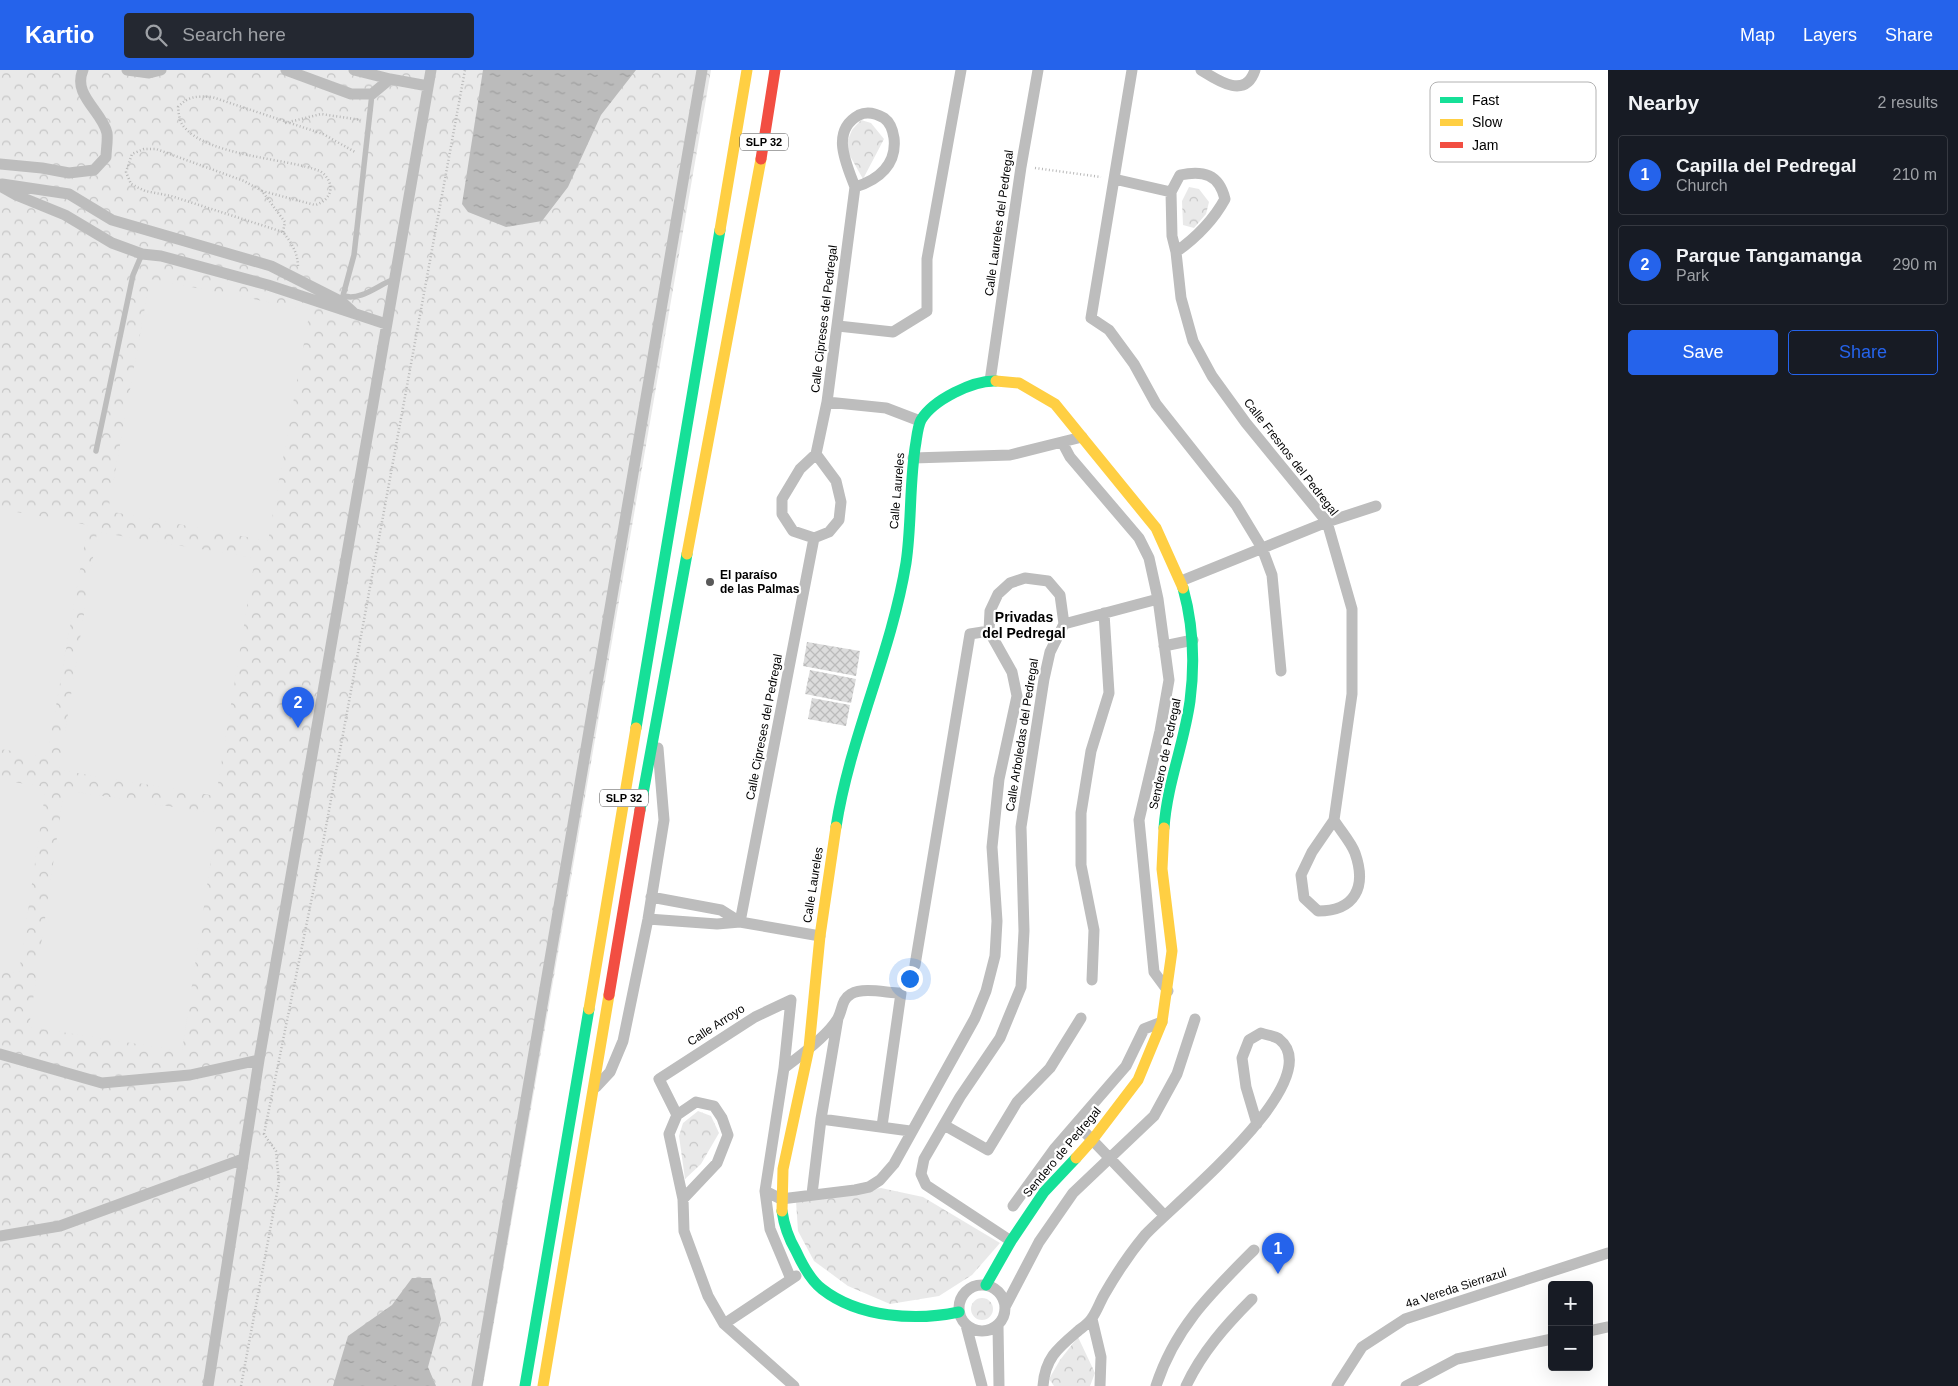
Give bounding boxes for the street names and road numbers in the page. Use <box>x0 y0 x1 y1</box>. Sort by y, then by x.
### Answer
road number: SLP 32 <box>740 134 788 150</box>
street label: Calle Laureles del Pedregal <box>982 149 1016 297</box>
street label: Calle Cipreses del Pedregal <box>808 244 840 394</box>
street label: Calle Fresnos del Pedregal <box>1241 396 1341 518</box>
street label: Calle Laureles <box>887 452 907 530</box>
street label: Calle Cipreses del Pedregal <box>743 653 785 801</box>
street label: Calle Arboledas del Pedregal <box>1003 657 1041 813</box>
street label: Sendero de Pedregal <box>1146 697 1184 811</box>
road number: SLP 32 <box>600 790 648 806</box>
street label: Calle Laureles <box>800 846 826 924</box>
street label: Calle Arroyo <box>685 1001 747 1049</box>
street label: Sendero de Pedregal <box>1020 1104 1104 1200</box>
street label: 4a Vereda Sierrazul <box>1404 1265 1508 1311</box>

